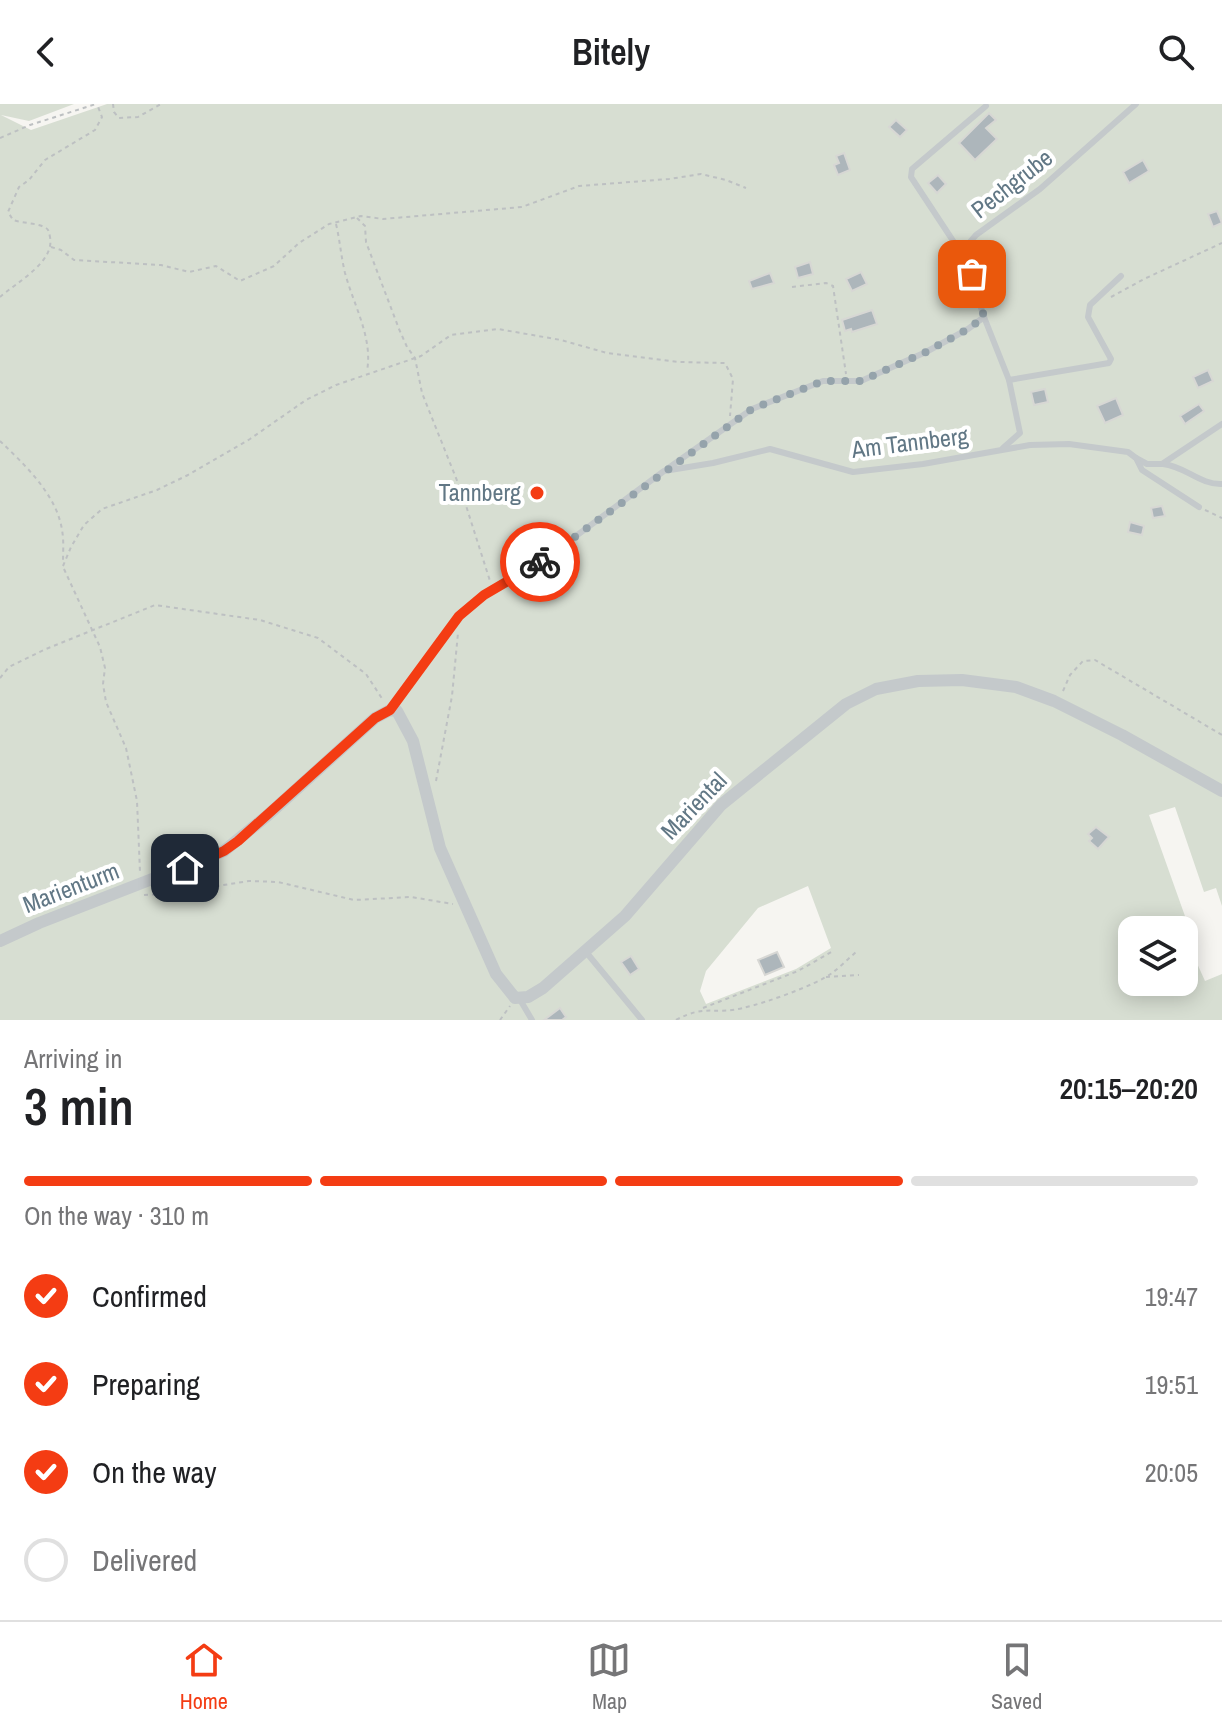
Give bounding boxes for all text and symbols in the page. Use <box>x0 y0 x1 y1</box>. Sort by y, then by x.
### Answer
text: Bitely <box>572 28 650 76</box>
icon: back <box>24 30 68 74</box>
icon: search <box>1154 30 1198 74</box>
street label: Pechgrube <box>964 141 1059 225</box>
pin <box>938 240 1006 308</box>
icon: bag <box>950 252 994 296</box>
street label: Am Tannberg <box>849 419 970 465</box>
place label: Tannberg <box>439 476 521 508</box>
marker: Tannberg <box>528 484 546 502</box>
courier <box>500 522 580 602</box>
icon: bike <box>518 540 562 584</box>
street label: Mariental <box>653 765 733 846</box>
pin <box>151 834 219 902</box>
icon: home <box>163 846 207 890</box>
street label: Marienturm <box>18 854 123 920</box>
map controls <box>1118 916 1198 996</box>
button: layers <box>1118 916 1198 996</box>
text: Arriving in <box>24 1041 122 1076</box>
text: 20:15–20:20 <box>1059 1068 1198 1108</box>
text: 3 min <box>24 1071 134 1141</box>
text: On the way · 310 m <box>24 1198 209 1233</box>
icon: check <box>24 1274 68 1318</box>
text: Confirmed <box>92 1276 207 1316</box>
text: 19:47 <box>1145 1279 1198 1314</box>
icon: check <box>24 1362 68 1406</box>
text: Preparing <box>92 1364 200 1404</box>
text: 19:51 <box>1145 1367 1198 1402</box>
icon: check <box>24 1450 68 1494</box>
text: On the way <box>92 1452 216 1492</box>
text: 20:05 <box>1145 1455 1198 1490</box>
text: Delivered <box>92 1540 197 1580</box>
tab: Home <box>180 1638 228 1716</box>
tab: Map <box>587 1638 631 1716</box>
tab: Saved <box>991 1638 1042 1716</box>

